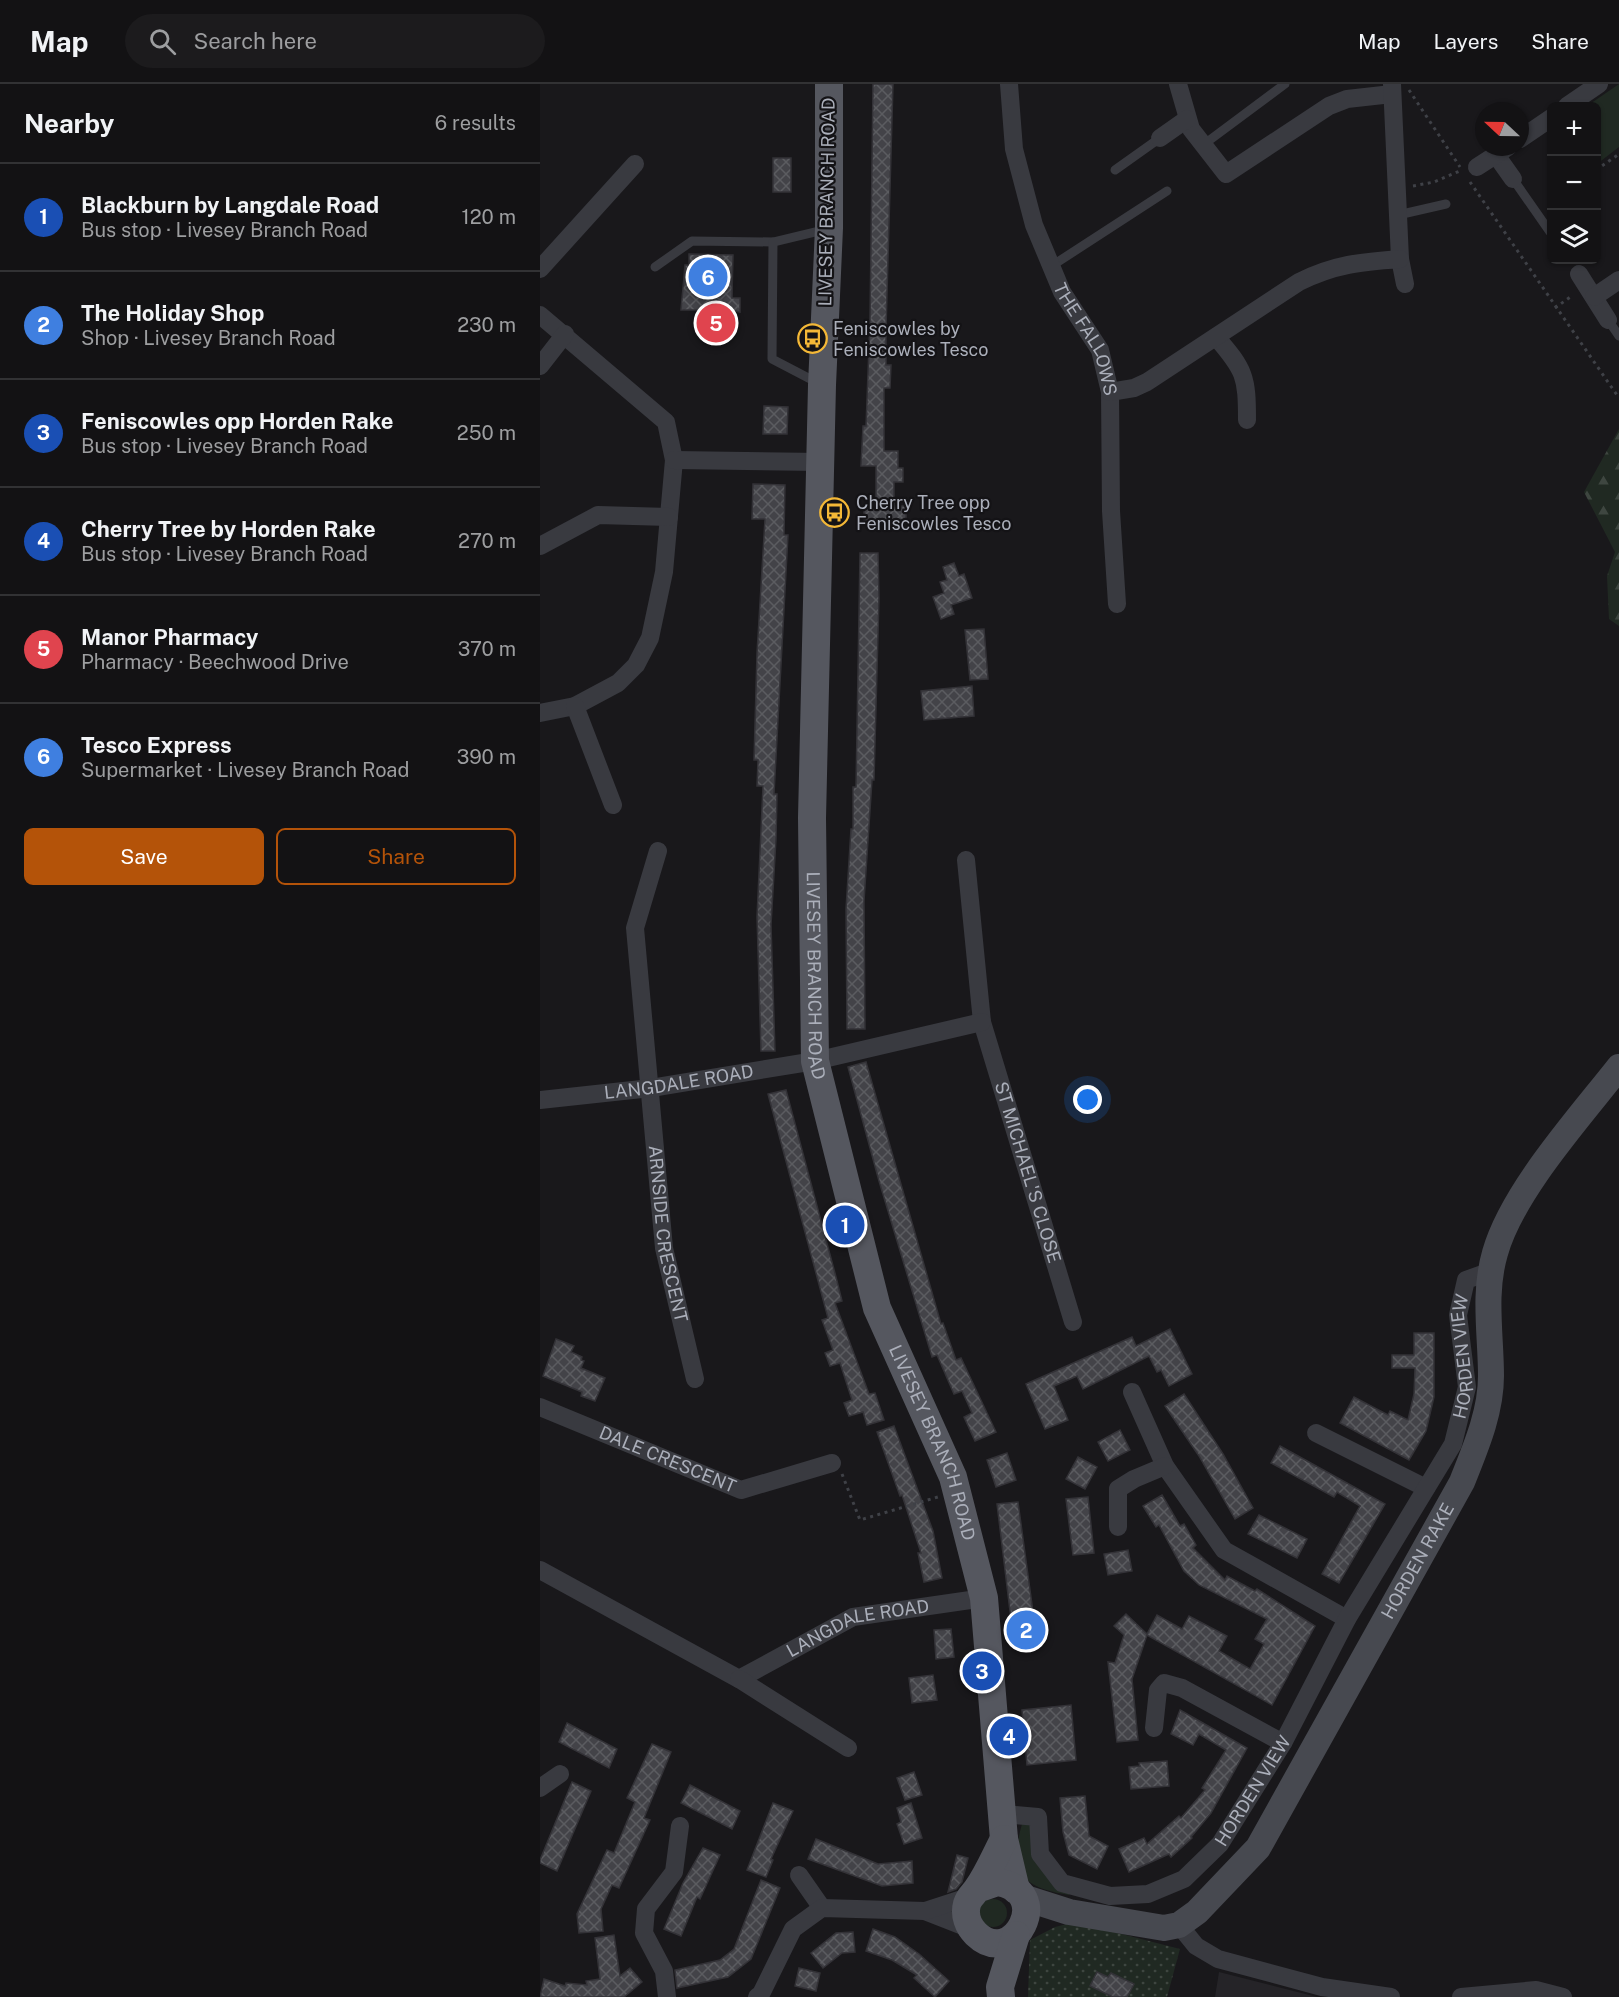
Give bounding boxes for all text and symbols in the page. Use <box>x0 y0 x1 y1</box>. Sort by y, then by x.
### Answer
search box <box>125 14 545 68</box>
text: Map <box>30 25 89 58</box>
icon: search <box>146 25 179 58</box>
text: Search here <box>194 28 317 54</box>
text: Map <box>1358 29 1401 54</box>
text: Layers <box>1434 29 1498 54</box>
text: Share <box>1531 29 1589 54</box>
street label: LIVESEY BRANCH ROAD <box>814 98 839 306</box>
north arrow <box>1475 102 1529 156</box>
map controls <box>1547 102 1601 264</box>
button: + <box>1547 102 1601 156</box>
text: Nearby <box>24 108 114 139</box>
text: 6 results <box>435 111 516 135</box>
button: − <box>1547 156 1601 210</box>
text: Blackburn by Langdale Road <box>81 192 379 218</box>
text: 1 <box>39 205 48 229</box>
text: 120 m <box>462 205 516 229</box>
button: layers <box>1547 210 1601 264</box>
text: Bus stop · Livesey Branch Road <box>81 218 368 242</box>
pin: 6 <box>688 254 728 300</box>
street label: THE FALLOWS <box>1049 280 1122 398</box>
text: The Holiday Shop <box>81 300 264 326</box>
pin: 5 <box>696 300 735 346</box>
text: 2 <box>37 313 50 337</box>
text: 230 m <box>457 313 516 337</box>
place label: Feniscowles by Feniscowles Tesco <box>833 318 989 360</box>
bus stop icon: Feniscowles by Feniscowles Tesco <box>796 323 828 355</box>
text: Shop · Livesey Branch Road <box>81 326 336 350</box>
text: Feniscowles opp Horden Rake <box>81 408 394 434</box>
text: 3 <box>37 421 50 445</box>
text: 250 m <box>457 421 516 445</box>
text: Bus stop · Livesey Branch Road <box>81 434 368 458</box>
place label: Cherry Tree opp Feniscowles Tesco <box>856 492 1012 534</box>
bus stop icon: Cherry Tree opp Feniscowles Tesco <box>819 497 851 529</box>
text: Cherry Tree by Horden Rake <box>81 516 376 542</box>
text: 4 <box>37 529 50 553</box>
text: 270 m <box>458 529 516 553</box>
text: Bus stop · Livesey Branch Road <box>81 542 368 566</box>
text: Manor Pharmacy <box>81 624 258 650</box>
text: 5 <box>37 637 50 661</box>
text: 370 m <box>458 637 516 661</box>
text: Pharmacy · Beechwood Drive <box>81 650 349 674</box>
text: Tesco Express <box>81 732 232 758</box>
text: 6 <box>37 745 50 769</box>
text: 390 m <box>457 745 516 769</box>
text: Supermarket · Livesey Branch Road <box>81 758 409 782</box>
button: Save <box>24 828 264 885</box>
button: Share <box>276 828 516 885</box>
street label: LIVESEY BRANCH ROAD <box>803 871 830 1082</box>
street label: LANGDALE ROAD <box>603 1060 755 1103</box>
street label: ST MICHAEL'S CLOSE <box>991 1079 1065 1265</box>
your location <box>1073 1085 1102 1114</box>
street label: ARNSIDE CRESCENT <box>645 1144 692 1325</box>
pin: 1 <box>826 1202 864 1248</box>
street label: HORDEN VIEW <box>1447 1292 1478 1421</box>
street label: LIVESEY BRANCH ROAD <box>885 1341 980 1543</box>
street label: DALE CRESCENT <box>596 1422 740 1497</box>
street label: HORDEN RAKE <box>1377 1499 1458 1623</box>
street label: LANGDALE ROAD <box>783 1595 930 1661</box>
pin: 2 <box>1006 1608 1046 1652</box>
pin: 3 <box>962 1648 1002 1694</box>
pin: 4 <box>990 1714 1028 1758</box>
street label: HORDEN VIEW <box>1210 1732 1295 1850</box>

